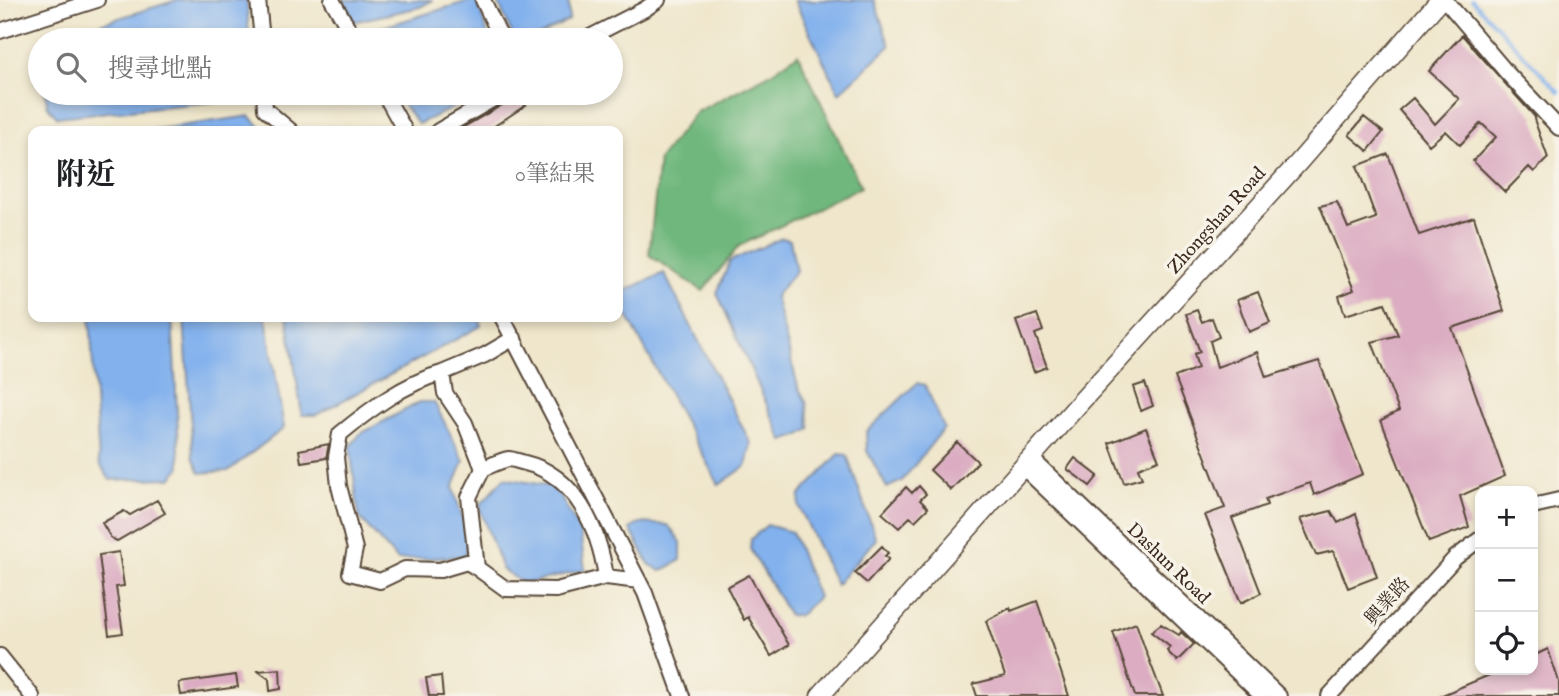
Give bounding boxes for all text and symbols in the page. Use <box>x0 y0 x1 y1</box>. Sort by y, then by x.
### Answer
search box <box>28 28 623 105</box>
icon: search <box>52 48 90 86</box>
text: 搜尋地點 <box>108 53 212 86</box>
text: 附近 <box>56 157 116 195</box>
text: 0筆結果 <box>515 160 595 189</box>
street label: Zhongshan Road <box>1163 162 1272 280</box>
map controls <box>1475 486 1538 675</box>
button: + <box>1475 486 1538 549</box>
street label: Dashun Road <box>1121 518 1216 610</box>
button: − <box>1475 549 1538 612</box>
street label: 興業路 <box>1360 573 1416 631</box>
button: locate <box>1475 612 1538 675</box>

